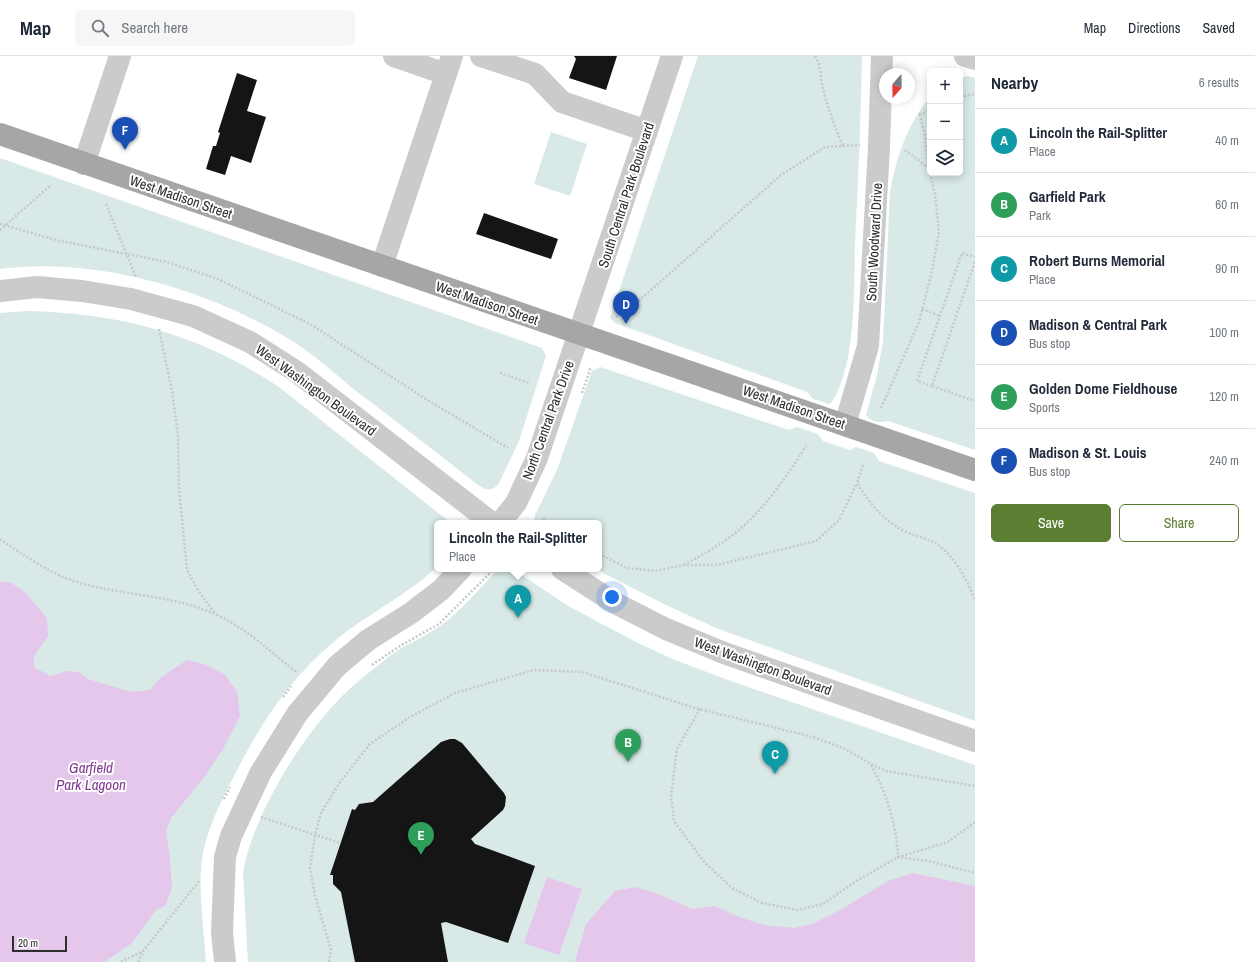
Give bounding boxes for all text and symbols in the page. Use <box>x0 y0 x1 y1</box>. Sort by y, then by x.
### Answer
search box <box>75 10 355 46</box>
text: Map <box>20 15 51 41</box>
icon: search <box>89 17 111 39</box>
text: Search here <box>121 17 188 38</box>
text: Map <box>1084 19 1106 37</box>
text: Directions <box>1128 19 1180 37</box>
text: Saved <box>1202 19 1235 37</box>
north arrow <box>879 68 915 104</box>
map controls <box>927 68 963 176</box>
button: + <box>927 68 963 104</box>
text: Nearby <box>991 71 1038 94</box>
text: 6 results <box>1199 74 1239 91</box>
button: − <box>927 104 963 140</box>
pin: F <box>112 117 138 150</box>
street label: South Central Park Boulevard <box>594 120 658 270</box>
text: Lincoln the Rail-Splitter <box>1029 122 1167 143</box>
text: A <box>1000 132 1008 149</box>
text: 40 m <box>1215 132 1239 149</box>
button: layers <box>927 140 963 176</box>
text: Place <box>1029 143 1056 160</box>
street label: West Madison Street <box>127 171 235 223</box>
street label: South Woodward Drive <box>862 182 886 302</box>
text: Garfield Park <box>1029 186 1106 207</box>
text: B <box>1000 196 1008 213</box>
text: 60 m <box>1215 196 1239 213</box>
text: Park <box>1029 207 1051 224</box>
text: Robert Burns Memorial <box>1029 250 1165 271</box>
text: C <box>1000 260 1008 277</box>
text: 90 m <box>1215 260 1239 277</box>
text: Place <box>1029 271 1056 288</box>
street label: West Madison Street <box>433 277 541 329</box>
pin: D <box>613 291 639 324</box>
text: Madison & Central Park <box>1029 314 1167 335</box>
text: D <box>1000 324 1008 341</box>
text: 100 m <box>1209 324 1239 341</box>
text: Bus stop <box>1029 335 1070 352</box>
street label: West Washington Boulevard <box>252 340 380 440</box>
street label: North Central Park Drive <box>518 358 578 482</box>
text: Golden Dome Fieldhouse <box>1029 378 1177 399</box>
street label: West Madison Street <box>740 381 848 433</box>
text: E <box>1000 388 1008 405</box>
text: 120 m <box>1209 388 1239 405</box>
text: Sports <box>1029 399 1060 416</box>
text: Madison & St. Louis <box>1029 442 1147 463</box>
text: F <box>1001 452 1007 469</box>
text: 240 m <box>1209 452 1239 469</box>
text: Bus stop <box>1029 463 1070 480</box>
button: Save <box>991 504 1111 542</box>
button: Share <box>1119 504 1239 542</box>
popup <box>434 520 602 572</box>
text: Lincoln the Rail-Splitter <box>449 527 587 548</box>
text: Place <box>449 548 476 565</box>
pin: A <box>505 585 531 618</box>
your location <box>602 587 622 607</box>
street label: West Washington Boulevard <box>692 633 834 699</box>
pin: B <box>615 729 641 762</box>
pin: C <box>762 741 788 774</box>
water label: Garfield Park Lagoon <box>56 757 126 795</box>
pin: E <box>408 822 434 855</box>
scale bar <box>12 934 67 953</box>
text: 20 m <box>18 936 38 950</box>

